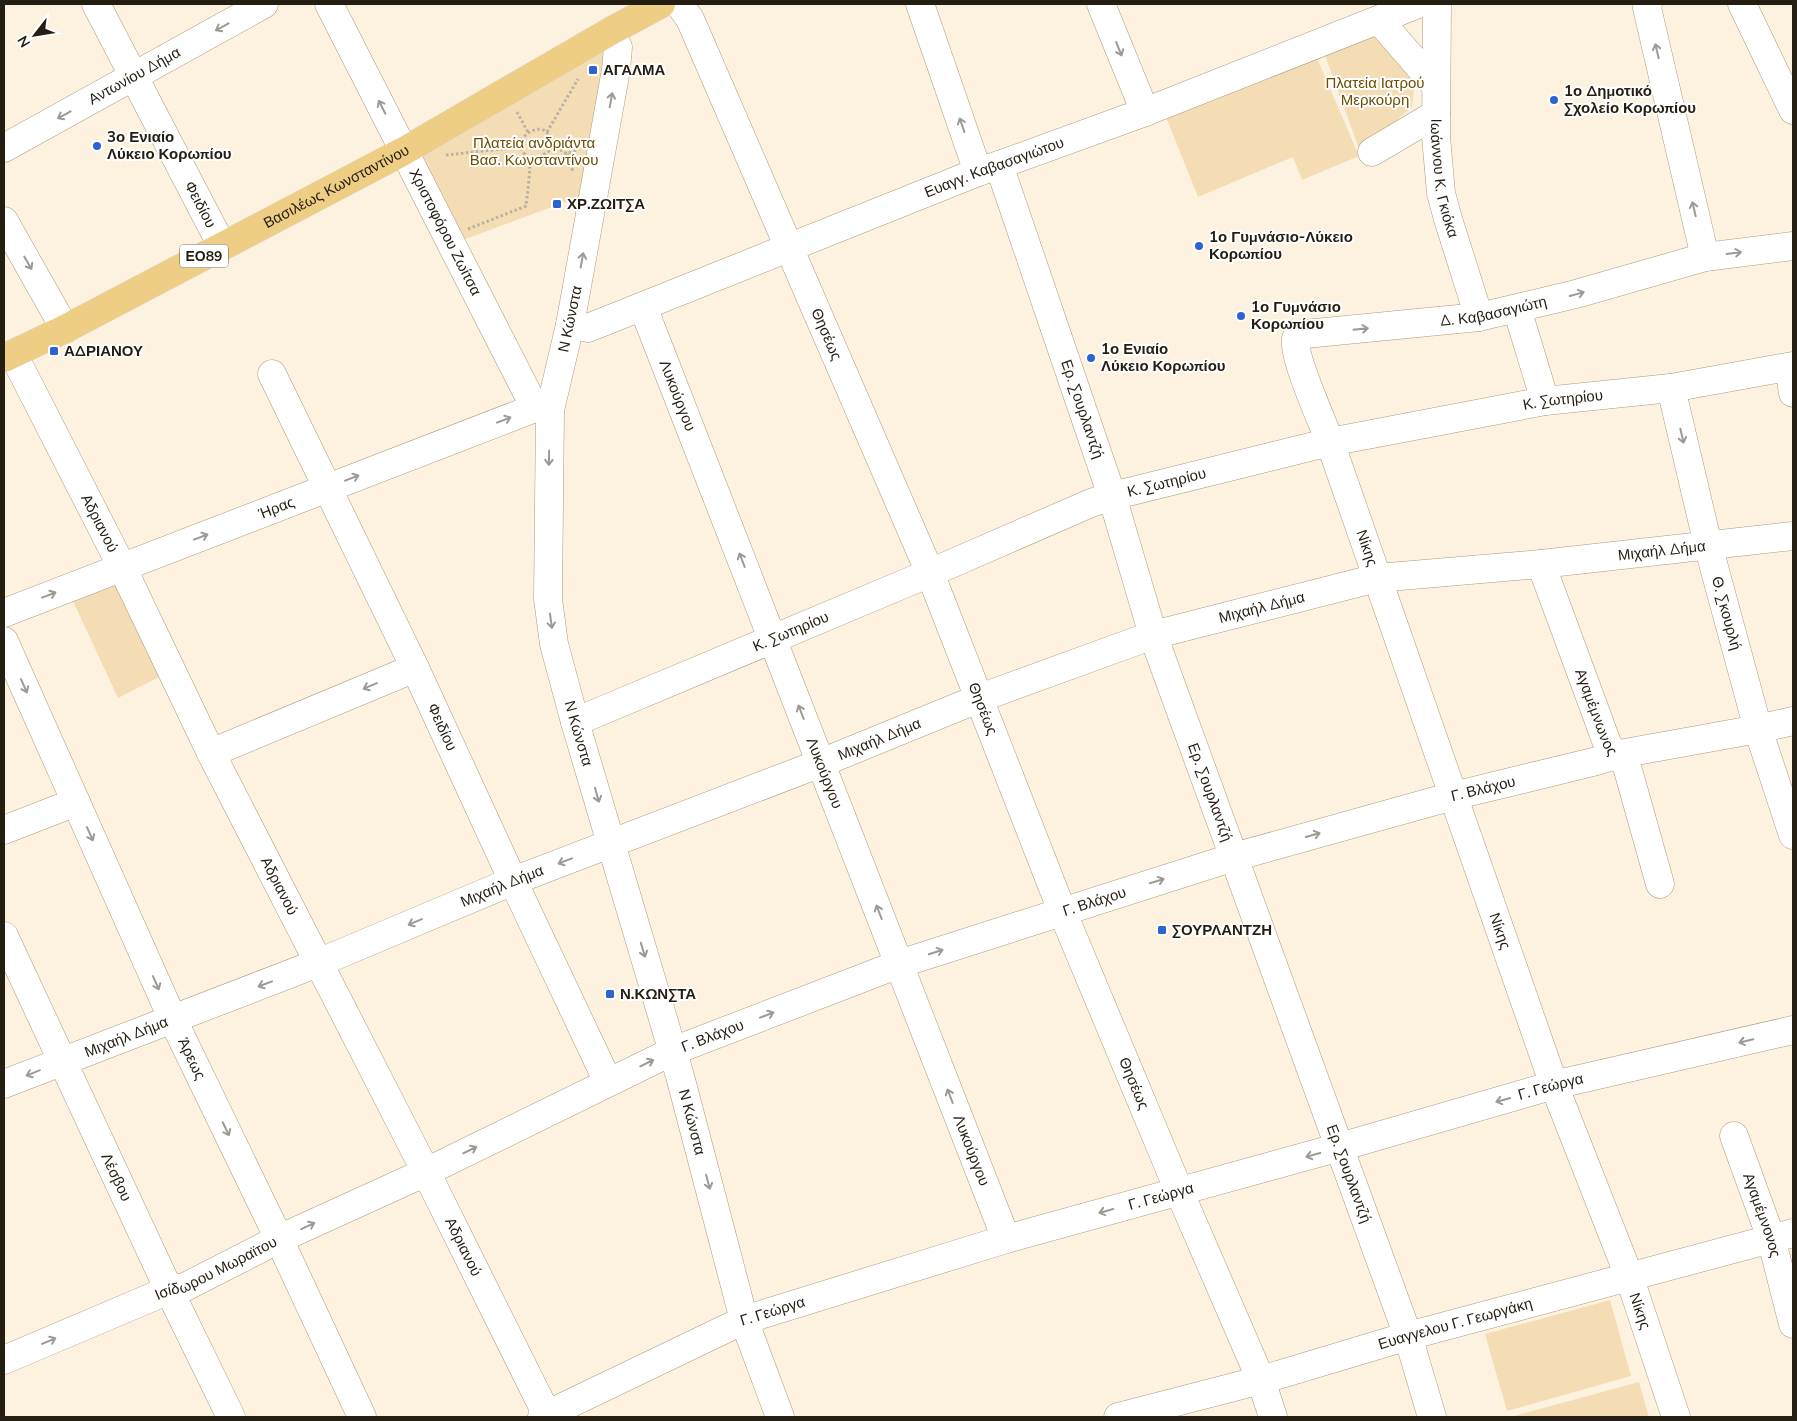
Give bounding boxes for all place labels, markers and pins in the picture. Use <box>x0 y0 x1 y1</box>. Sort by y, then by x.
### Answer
place label: ΑΓΑΛΜΑ <box>603 60 666 80</box>
marker: ΑΓΑΛΜΑ <box>587 64 599 76</box>
place label: 1ο Δημοτικό Σχολείο Κορωπίου <box>1564 81 1696 118</box>
marker: 1ο Δημοτικό Σχολείο Κορωπίου <box>1548 94 1560 106</box>
place label: 3ο Ενιαίο Λύκειο Κορωπίου <box>107 127 232 164</box>
marker: 3ο Ενιαίο Λύκειο Κορωπίου <box>91 140 103 152</box>
place label: ΧΡ.ΖΩΙΤΣΑ <box>567 194 645 214</box>
marker: ΧΡ.ΖΩΙΤΣΑ <box>551 198 563 210</box>
place label: 1ο Γυμνάσιο-Λύκειο Κορωπίου <box>1209 227 1353 264</box>
marker: 1ο Γυμνάσιο-Λύκειο Κορωπίου <box>1193 240 1205 252</box>
place label: 1ο Γυμνάσιο Κορωπίου <box>1251 297 1341 334</box>
marker: 1ο Γυμνάσιο Κορωπίου <box>1235 310 1247 322</box>
place label: 1ο Ενιαίο Λύκειο Κορωπίου <box>1101 339 1226 376</box>
place label: ΑΔΡΙΑΝΟΥ <box>64 341 143 361</box>
marker: ΑΔΡΙΑΝΟΥ <box>48 345 60 357</box>
marker: 1ο Ενιαίο Λύκειο Κορωπίου <box>1085 352 1097 364</box>
place label: ΣΟΥΡΛΑΝΤΖΗ <box>1172 920 1272 940</box>
marker: ΣΟΥΡΛΑΝΤΖΗ <box>1156 924 1168 936</box>
place label: Ν.ΚΩΝΣΤΑ <box>620 984 696 1004</box>
marker: Ν.ΚΩΝΣΤΑ <box>604 988 616 1000</box>

